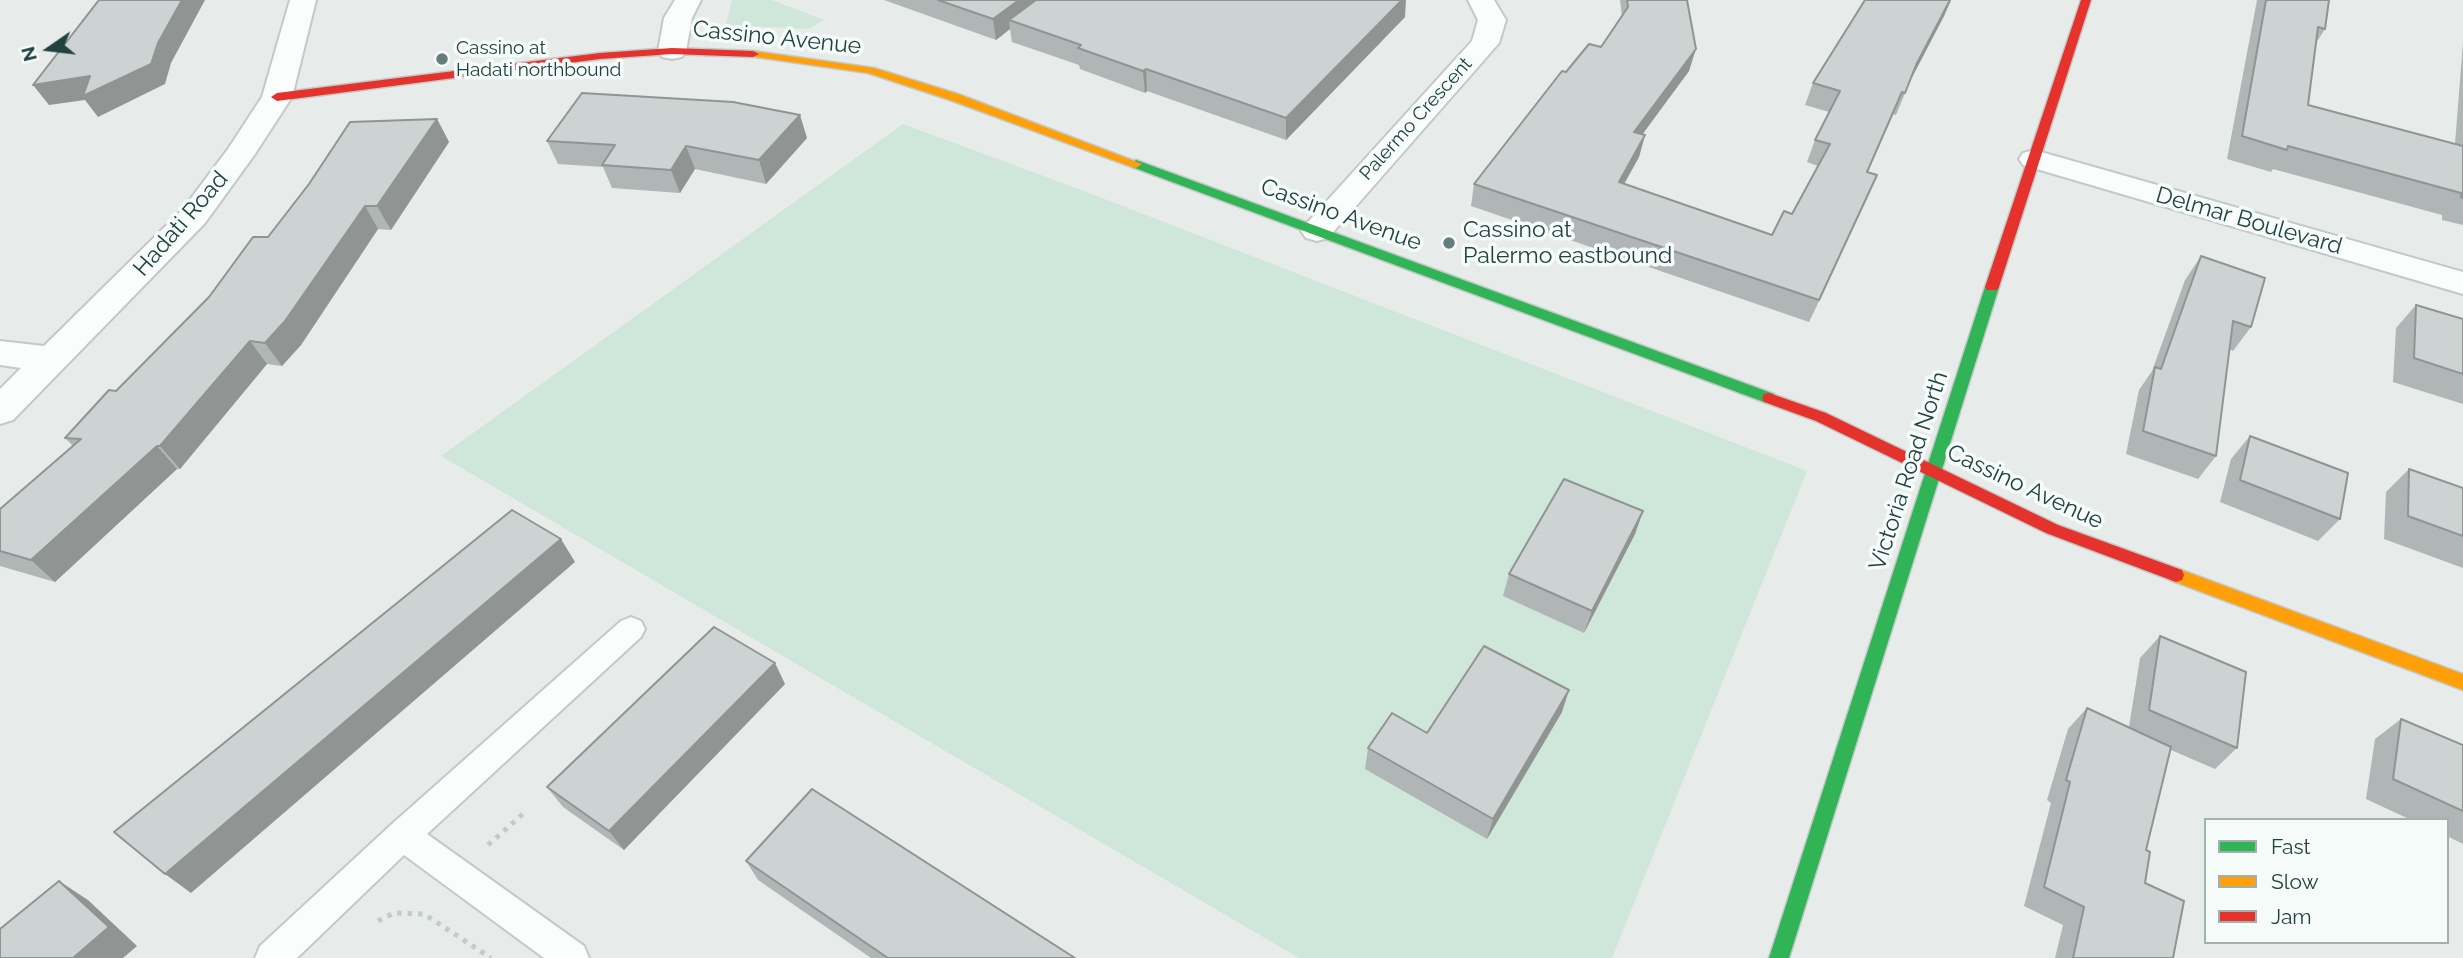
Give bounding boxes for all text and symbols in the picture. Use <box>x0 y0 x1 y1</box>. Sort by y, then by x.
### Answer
north arrow <box>14 14 84 84</box>
street label: Cassino Avenue <box>691 15 863 61</box>
place label: Cassino at Hadati northbound <box>456 37 621 81</box>
text: N <box>16 44 41 64</box>
marker: Cassino at Hadati northbound <box>434 51 450 67</box>
street label: Palermo Crescent <box>1355 53 1477 185</box>
street label: Hadati Road <box>128 166 234 282</box>
street label: Cassino Avenue <box>1257 173 1425 257</box>
street label: Delmar Boulevard <box>2153 181 2345 261</box>
place label: Cassino at Palermo eastbound <box>1463 216 1672 270</box>
marker: Cassino at Palermo eastbound <box>1441 235 1457 251</box>
street label: Victoria Road North <box>1864 368 1954 574</box>
street label: Cassino Avenue <box>1942 439 2108 535</box>
legend <box>2204 818 2449 944</box>
text: Fast <box>2271 834 2311 859</box>
text: Slow <box>2271 869 2319 894</box>
text: Jam <box>2271 904 2312 929</box>

